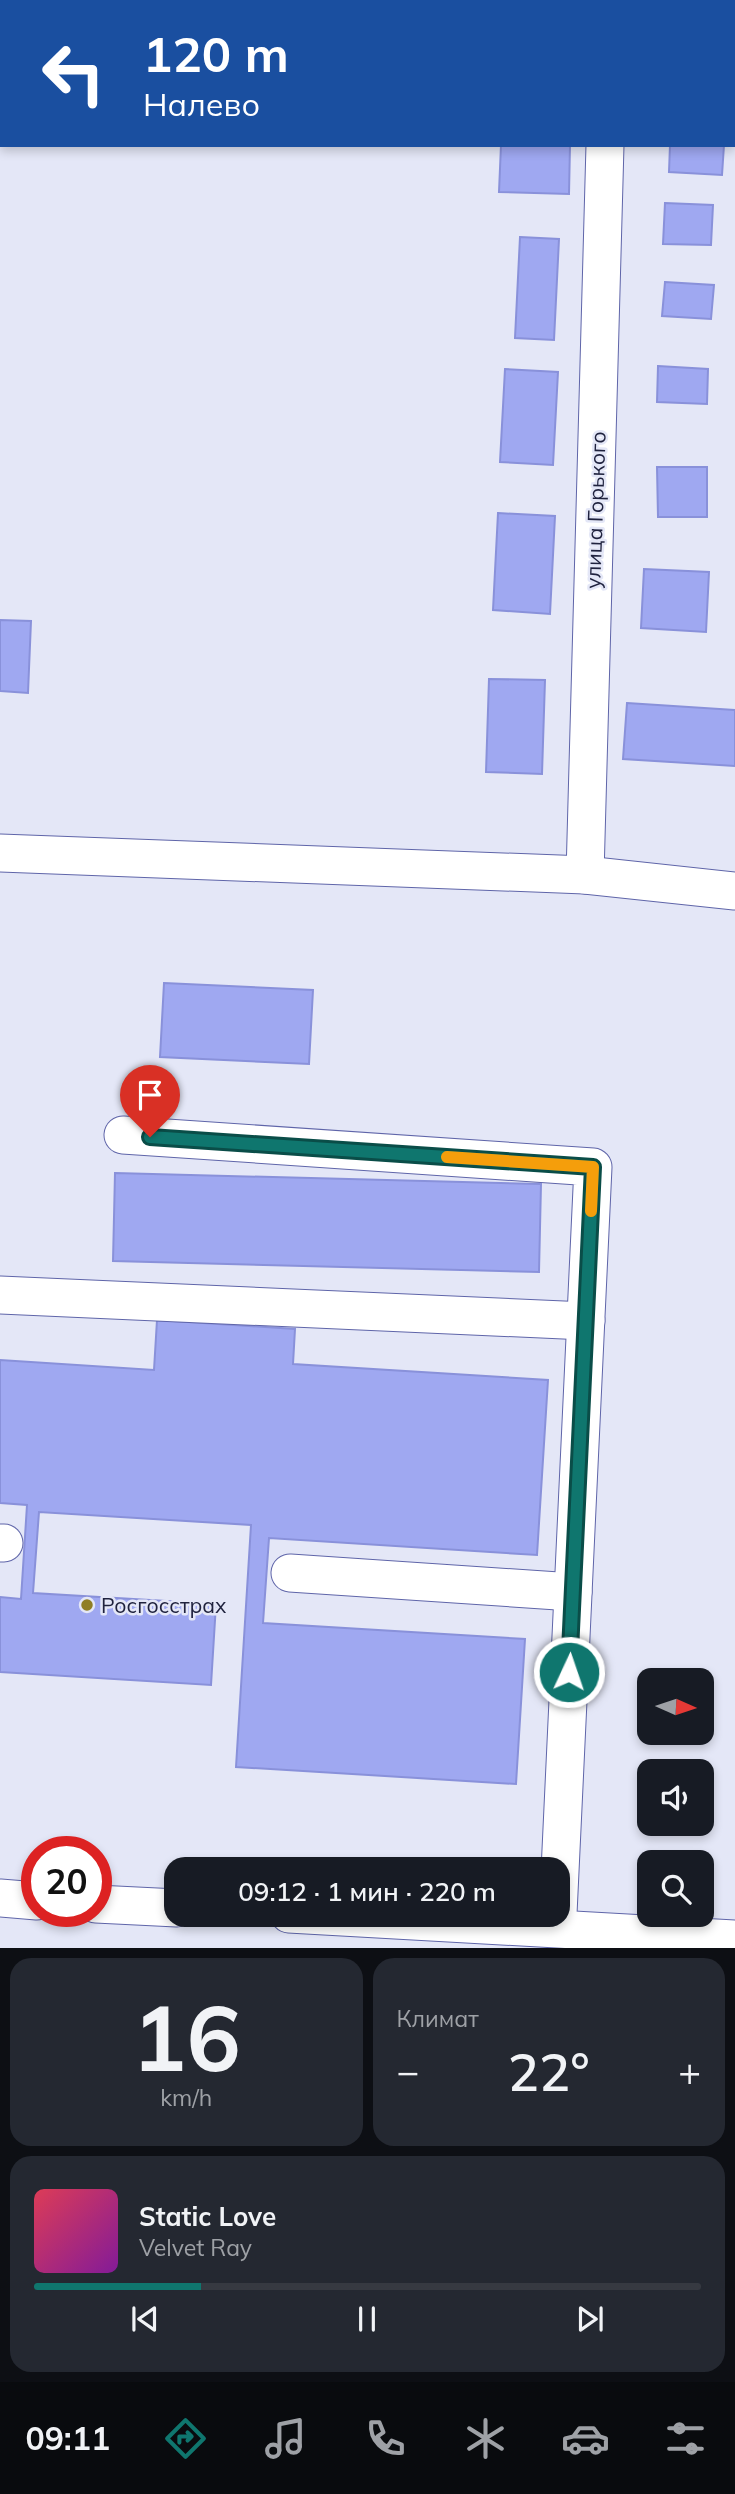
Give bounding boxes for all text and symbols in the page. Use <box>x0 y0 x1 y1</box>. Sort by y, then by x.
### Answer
text: 120 m <box>143 23 289 84</box>
icon: left <box>28 28 119 119</box>
text: Налево <box>143 84 260 124</box>
street label: улица Горького <box>579 431 611 589</box>
pin <box>120 1065 180 1137</box>
icon: arrive <box>131 1076 169 1114</box>
place label: Росгосстрах <box>101 1592 227 1618</box>
marker: Росгосстрах <box>79 1597 95 1613</box>
position arrow <box>532 1635 606 1709</box>
north arrow <box>637 1668 714 1745</box>
map controls <box>637 1668 714 1927</box>
button: sound <box>637 1759 714 1836</box>
speed limit sign: 20 <box>21 1836 112 1927</box>
button: search <box>637 1850 714 1927</box>
text: 09:12 · 1 мин · 220 m <box>238 1875 496 1908</box>
text: 16 <box>132 1980 241 2094</box>
text: Климат <box>397 2004 479 2033</box>
text: 22° <box>508 2039 590 2104</box>
text: − <box>397 2047 419 2095</box>
text: + <box>678 2047 701 2095</box>
text: km/h <box>160 2083 212 2112</box>
text: Static Love <box>139 2200 276 2233</box>
text: Velvet Ray <box>139 2233 252 2262</box>
icon: previous <box>126 2300 164 2338</box>
icon: pause <box>348 2300 386 2338</box>
icon: next <box>571 2300 609 2338</box>
icon: directions <box>161 2414 210 2463</box>
icon: music <box>261 2414 310 2463</box>
icon: phone <box>361 2414 410 2463</box>
icon: climate <box>461 2414 510 2463</box>
icon: car <box>561 2414 610 2463</box>
icon: filters <box>661 2414 710 2463</box>
text: 09:11 <box>25 2418 110 2458</box>

